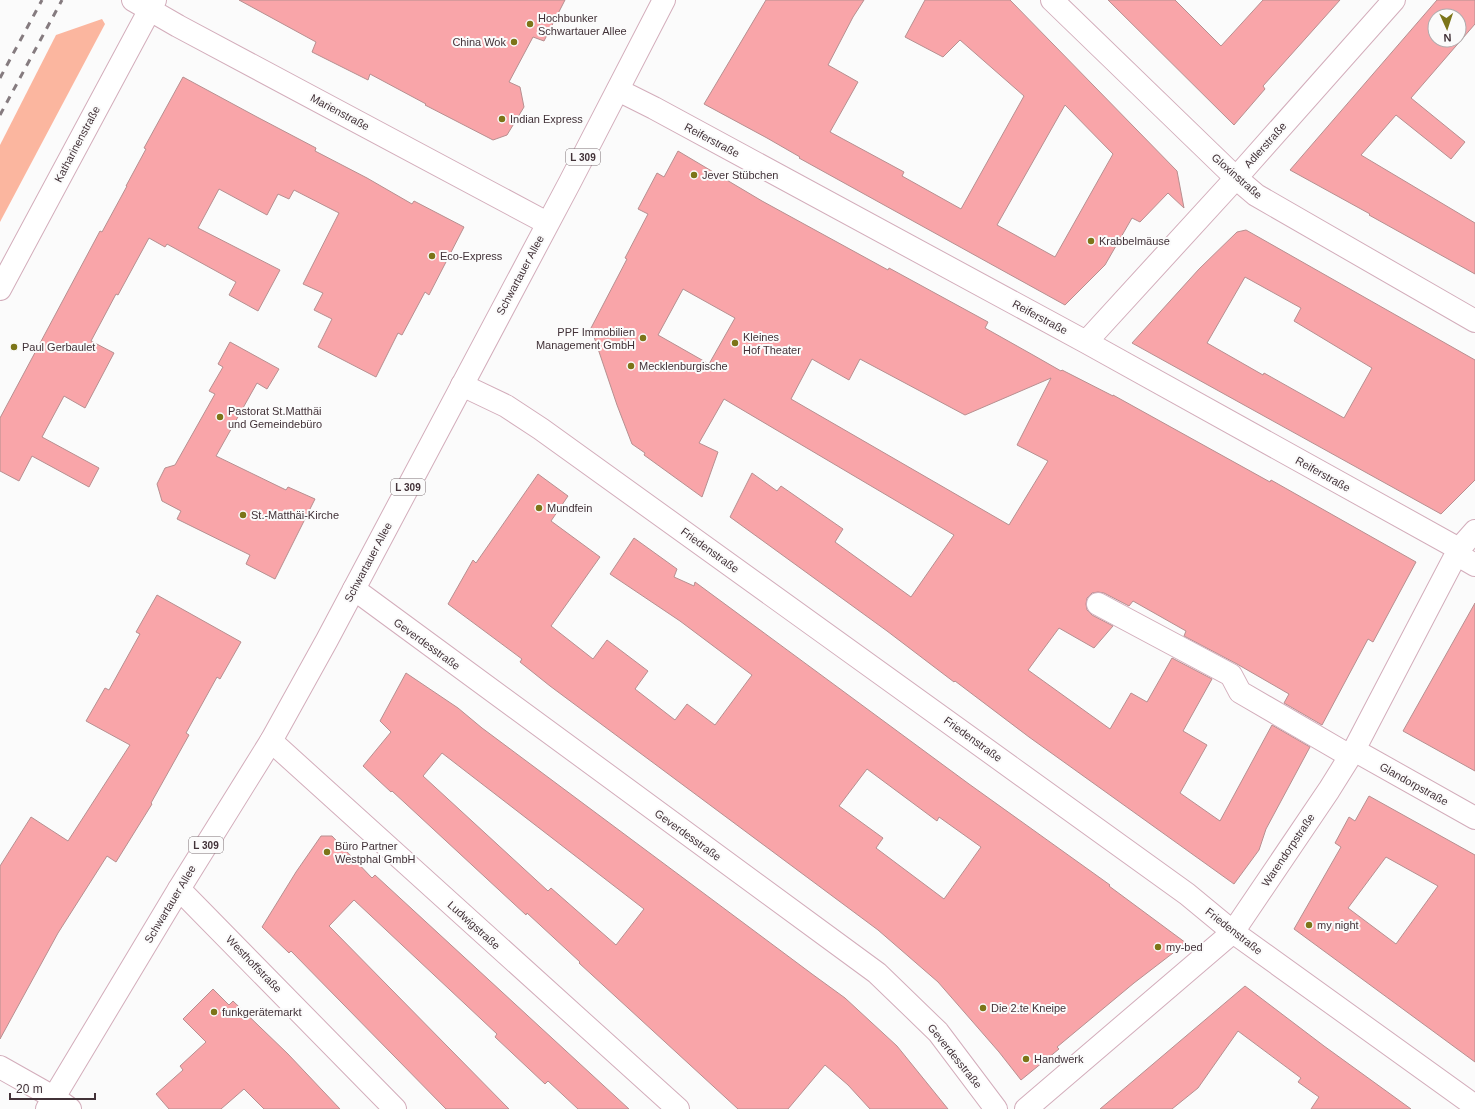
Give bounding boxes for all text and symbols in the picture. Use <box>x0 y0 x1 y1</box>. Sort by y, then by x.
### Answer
north arrow <box>1427 8 1467 48</box>
place label: Hochbunker Schwartauer Allee <box>538 12 627 37</box>
marker: Hochbunker Schwartauer Allee <box>525 19 535 29</box>
text: N <box>1443 32 1452 44</box>
place label: China Wok <box>452 36 506 48</box>
marker: China Wok <box>509 37 519 47</box>
street label: Marienstraße <box>309 91 371 133</box>
street label: Katharinenstraße <box>52 104 102 184</box>
place label: Indian Express <box>510 113 583 125</box>
marker: Indian Express <box>497 114 507 124</box>
street label: Reiferstraße <box>682 120 742 160</box>
street label: Adlerstraße <box>1242 120 1288 170</box>
road number: L 309 <box>566 149 600 165</box>
street label: Gloxinstraße <box>1210 151 1264 201</box>
place label: Jever Stübchen <box>702 169 778 181</box>
marker: Jever Stübchen <box>689 170 699 180</box>
street label: Schwartauer Allee <box>494 233 546 317</box>
place label: Krabbelmäuse <box>1099 235 1170 247</box>
marker: Krabbelmäuse <box>1086 236 1096 246</box>
place label: Eco-Express <box>440 250 503 262</box>
marker: Eco-Express <box>427 251 437 261</box>
street label: Reiferstraße <box>1010 297 1070 337</box>
place label: PPF Immobilien Management GmbH <box>536 326 635 351</box>
place label: Kleines Hof Theater <box>743 331 801 356</box>
marker: PPF Immobilien Management GmbH <box>638 333 648 343</box>
marker: Kleines Hof Theater <box>730 338 740 348</box>
place label: Paul Gerbaulet <box>22 341 95 353</box>
marker: Paul Gerbaulet <box>9 342 19 352</box>
place label: Mecklenburgische <box>639 360 728 372</box>
marker: Mecklenburgische <box>626 361 636 371</box>
place label: Pastorat St.Matthäi und Gemeindebüro <box>228 405 322 430</box>
marker: Pastorat St.Matthäi und Gemeindebüro <box>215 412 225 422</box>
street label: Reiferstraße <box>1294 454 1352 494</box>
road number: L 309 <box>391 479 425 495</box>
place label: Mundfein <box>547 502 592 514</box>
marker: Mundfein <box>534 503 544 513</box>
place label: St.-Matthäi-Kirche <box>251 509 339 521</box>
marker: St.-Matthäi-Kirche <box>238 510 248 520</box>
street label: Schwartauer Allee <box>342 520 394 604</box>
street label: Friedenstraße <box>679 525 741 575</box>
street label: Geverdesstraße <box>392 616 462 672</box>
street label: Friedenstraße <box>942 714 1004 764</box>
street label: Glandorpstraße <box>1378 760 1450 808</box>
street label: Geverdesstraße <box>653 807 723 863</box>
street label: Warendorpstraße <box>1259 811 1317 889</box>
road number: L 309 <box>189 837 223 853</box>
place label: Büro Partner Westphal GmbH <box>335 840 416 865</box>
marker: Büro Partner Westphal GmbH <box>322 847 332 857</box>
street label: Schwartauer Allee <box>142 863 198 945</box>
street label: Ludwigstraße <box>445 898 503 952</box>
street label: Friedenstraße <box>1203 905 1265 957</box>
place label: my night <box>1317 919 1359 931</box>
marker: my night <box>1304 920 1314 930</box>
street label: Westhoffstraße <box>224 933 284 995</box>
place label: my-bed <box>1166 941 1203 953</box>
marker: my-bed <box>1153 942 1163 952</box>
place label: Die 2.te Kneipe <box>991 1002 1066 1014</box>
marker: Die 2.te Kneipe <box>978 1003 988 1013</box>
place label: funkgerätemarkt <box>222 1006 301 1018</box>
marker: funkgerätemarkt <box>209 1007 219 1017</box>
street label: Geverdesstraße <box>926 1022 984 1090</box>
place label: Handwerk <box>1034 1053 1084 1065</box>
marker: Handwerk <box>1021 1054 1031 1064</box>
scale bar <box>10 1075 95 1101</box>
text: 20 m <box>16 1082 43 1096</box>

